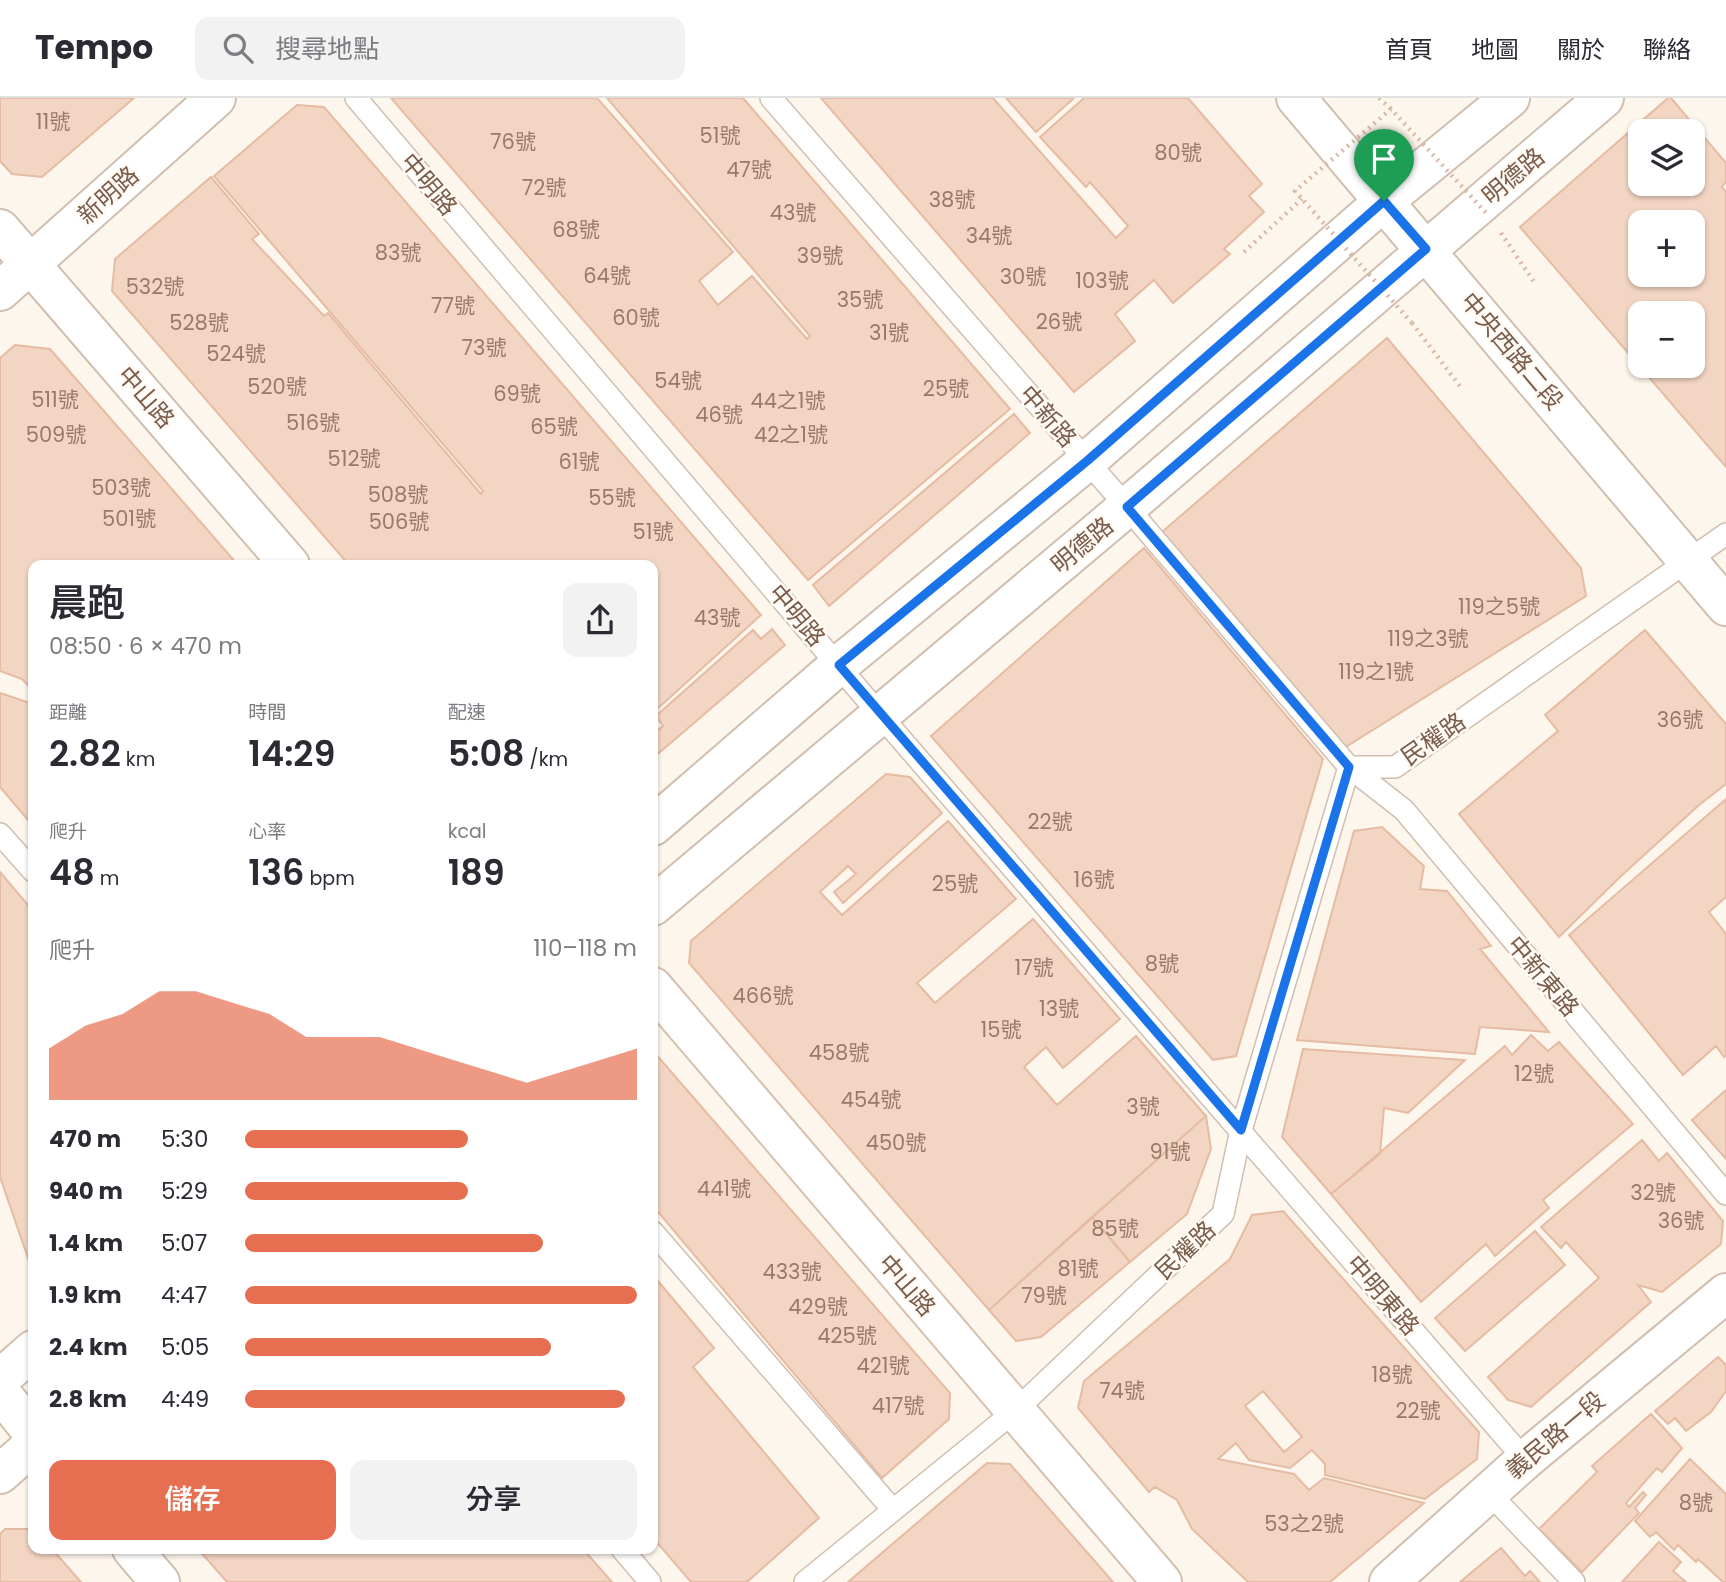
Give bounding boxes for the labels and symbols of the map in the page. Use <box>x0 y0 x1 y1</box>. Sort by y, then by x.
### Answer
house number: 11號 <box>36 107 70 136</box>
house number: 51號 <box>700 121 740 150</box>
house number: 76號 <box>490 127 536 156</box>
pin <box>1354 129 1414 201</box>
house number: 80號 <box>1154 138 1202 167</box>
street label: 明德路 <box>1475 140 1551 212</box>
street label: 中明路 <box>393 146 465 222</box>
house number: 47號 <box>726 155 772 184</box>
street label: 新明路 <box>70 159 146 231</box>
house number: 72號 <box>522 173 566 202</box>
house number: 38號 <box>929 185 975 214</box>
house number: 43號 <box>770 198 816 227</box>
house number: 68號 <box>552 215 600 244</box>
house number: 34號 <box>966 221 1012 250</box>
house number: 83號 <box>375 238 421 267</box>
house number: 39號 <box>797 241 843 270</box>
house number: 64號 <box>583 261 631 290</box>
house number: 30號 <box>1000 262 1046 291</box>
house number: 103號 <box>1075 266 1129 295</box>
house number: 532號 <box>126 272 184 301</box>
house number: 35號 <box>837 285 883 314</box>
street label: 中央西路二段 <box>1453 285 1571 417</box>
house number: 77號 <box>431 291 475 320</box>
house number: 60號 <box>612 303 660 332</box>
house number: 26號 <box>1036 307 1082 336</box>
house number: 528號 <box>169 308 229 337</box>
house number: 31號 <box>869 318 909 347</box>
house number: 73號 <box>462 333 506 362</box>
house number: 524號 <box>206 339 266 368</box>
street label: 中山路 <box>110 359 182 435</box>
house number: 54號 <box>654 366 702 395</box>
house number: 520號 <box>247 372 307 401</box>
house number: 25號 <box>923 374 969 403</box>
street label: 中新路 <box>1012 378 1084 454</box>
house number: 69號 <box>493 379 541 408</box>
house number: 511號 <box>31 385 79 414</box>
house number: 44之1號 <box>750 386 826 415</box>
house number: 46號 <box>695 400 743 429</box>
house number: 516號 <box>286 408 340 437</box>
house number: 65號 <box>530 412 578 441</box>
house number: 509號 <box>26 420 86 449</box>
house number: 42之1號 <box>754 420 828 449</box>
house number: 512號 <box>328 444 380 473</box>
house number: 61號 <box>558 447 600 476</box>
house number: 503號 <box>91 473 151 502</box>
house number: 508號 <box>368 480 428 509</box>
house number: 55號 <box>588 483 636 512</box>
house number: 501號 <box>102 504 156 533</box>
house number: 506號 <box>369 507 429 536</box>
street label: 明德路 <box>1044 509 1120 581</box>
house number: 51號 <box>633 517 673 546</box>
street label: 中明路 <box>761 577 833 653</box>
house number: 119之5號 <box>1458 592 1540 621</box>
house number: 43號 <box>694 603 740 632</box>
house number: 119之3號 <box>1387 624 1469 653</box>
house number: 119之1號 <box>1338 657 1414 686</box>
street label: 民權路 <box>1394 705 1472 773</box>
house number: 36號 <box>1657 705 1703 734</box>
house number: 22號 <box>1027 807 1073 836</box>
house number: 16號 <box>1073 865 1115 894</box>
house number: 25號 <box>932 869 978 898</box>
street label: 中新東路 <box>1500 929 1586 1023</box>
house number: 8號 <box>1145 949 1179 978</box>
house number: 17號 <box>1014 953 1054 982</box>
house number: 466號 <box>733 981 793 1010</box>
house number: 13號 <box>1039 994 1079 1023</box>
house number: 15號 <box>981 1015 1021 1044</box>
house number: 458號 <box>809 1038 869 1067</box>
house number: 12號 <box>1514 1059 1554 1088</box>
house number: 454號 <box>841 1085 901 1114</box>
house number: 3號 <box>1126 1092 1160 1121</box>
house number: 450號 <box>866 1128 926 1157</box>
house number: 91號 <box>1150 1137 1190 1166</box>
house number: 441號 <box>697 1174 751 1203</box>
house number: 32號 <box>1630 1178 1676 1207</box>
house number: 36號 <box>1658 1206 1704 1235</box>
street label: 民權路 <box>1147 1213 1223 1287</box>
house number: 85號 <box>1091 1214 1139 1243</box>
street label: 中山路 <box>871 1247 943 1323</box>
street label: 中明東路 <box>1339 1248 1427 1342</box>
house number: 81號 <box>1058 1254 1098 1283</box>
house number: 433號 <box>763 1257 821 1286</box>
house number: 79號 <box>1021 1281 1067 1310</box>
house number: 429號 <box>788 1292 848 1321</box>
house number: 425號 <box>817 1321 877 1350</box>
house number: 421號 <box>856 1351 910 1380</box>
house number: 18號 <box>1372 1360 1412 1389</box>
house number: 74號 <box>1099 1376 1145 1405</box>
street label: 義民路一段 <box>1498 1384 1612 1486</box>
house number: 417號 <box>872 1391 924 1420</box>
house number: 22號 <box>1395 1396 1441 1425</box>
house number: 8號 <box>1679 1488 1713 1517</box>
house number: 53之2號 <box>1264 1509 1344 1538</box>

